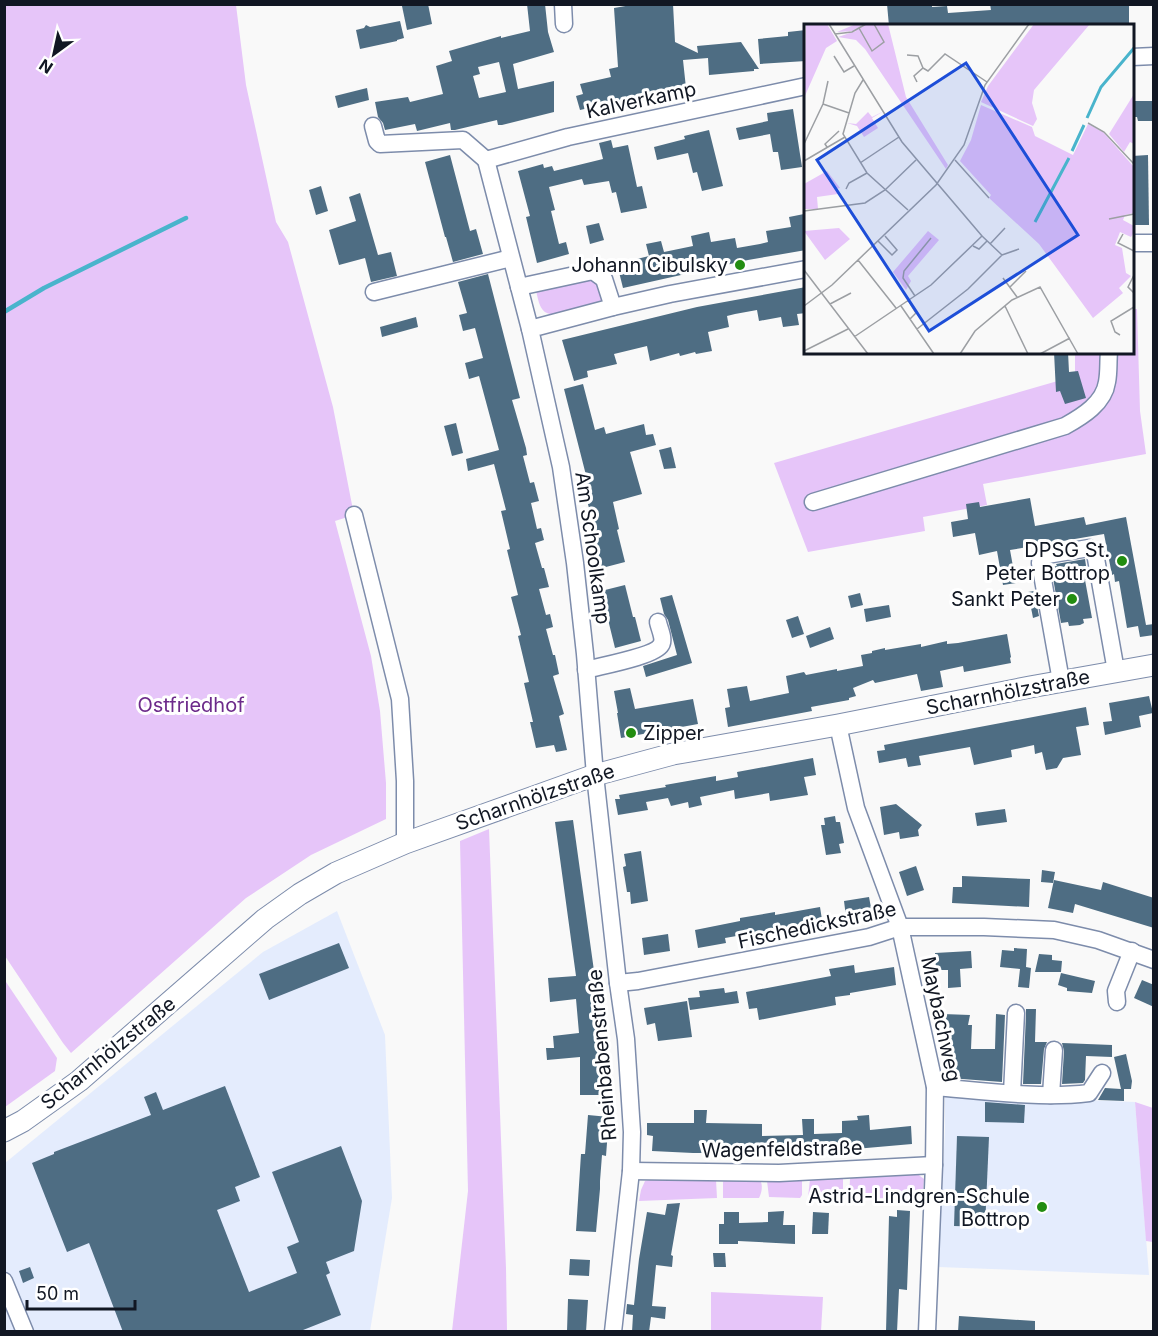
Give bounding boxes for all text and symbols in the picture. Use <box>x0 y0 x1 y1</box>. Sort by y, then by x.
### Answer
north arrow <box>24 24 84 84</box>
inset map <box>804 24 1134 354</box>
text: N <box>35 55 56 78</box>
street label: Kalverkamp <box>584 77 698 123</box>
place label: Johann Cibulsky <box>571 253 728 277</box>
marker: Johann Cibulsky <box>733 258 747 272</box>
street label: Am Schoolkamp <box>570 470 616 626</box>
place label: DPSG St. Peter Bottrop <box>985 538 1110 585</box>
marker: DPSG St. Peter Bottrop <box>1115 554 1129 568</box>
place label: Sankt Peter <box>951 587 1060 611</box>
marker: Sankt Peter <box>1065 592 1079 606</box>
street label: Scharnhölzstraße <box>924 664 1092 720</box>
park label: Ostfriedhof <box>137 693 245 717</box>
place label: Zipper <box>643 721 705 745</box>
marker: Zipper <box>624 726 638 740</box>
street label: Scharnhölzstraße <box>452 759 618 835</box>
street label: Fischedickstraße <box>736 896 898 954</box>
street label: Maybachweg <box>916 954 966 1084</box>
street label: Rheinbabenstraße <box>583 968 621 1142</box>
street label: Scharnhölzstraße <box>36 991 180 1115</box>
street label: Wagenfeldstraße <box>701 1136 863 1162</box>
place label: Astrid-Lindgren-Schule Bottrop <box>808 1184 1030 1231</box>
marker: Astrid-Lindgren-Schule Bottrop <box>1035 1200 1049 1214</box>
scale bar <box>27 1273 135 1311</box>
text: 50 m <box>36 1283 79 1304</box>

